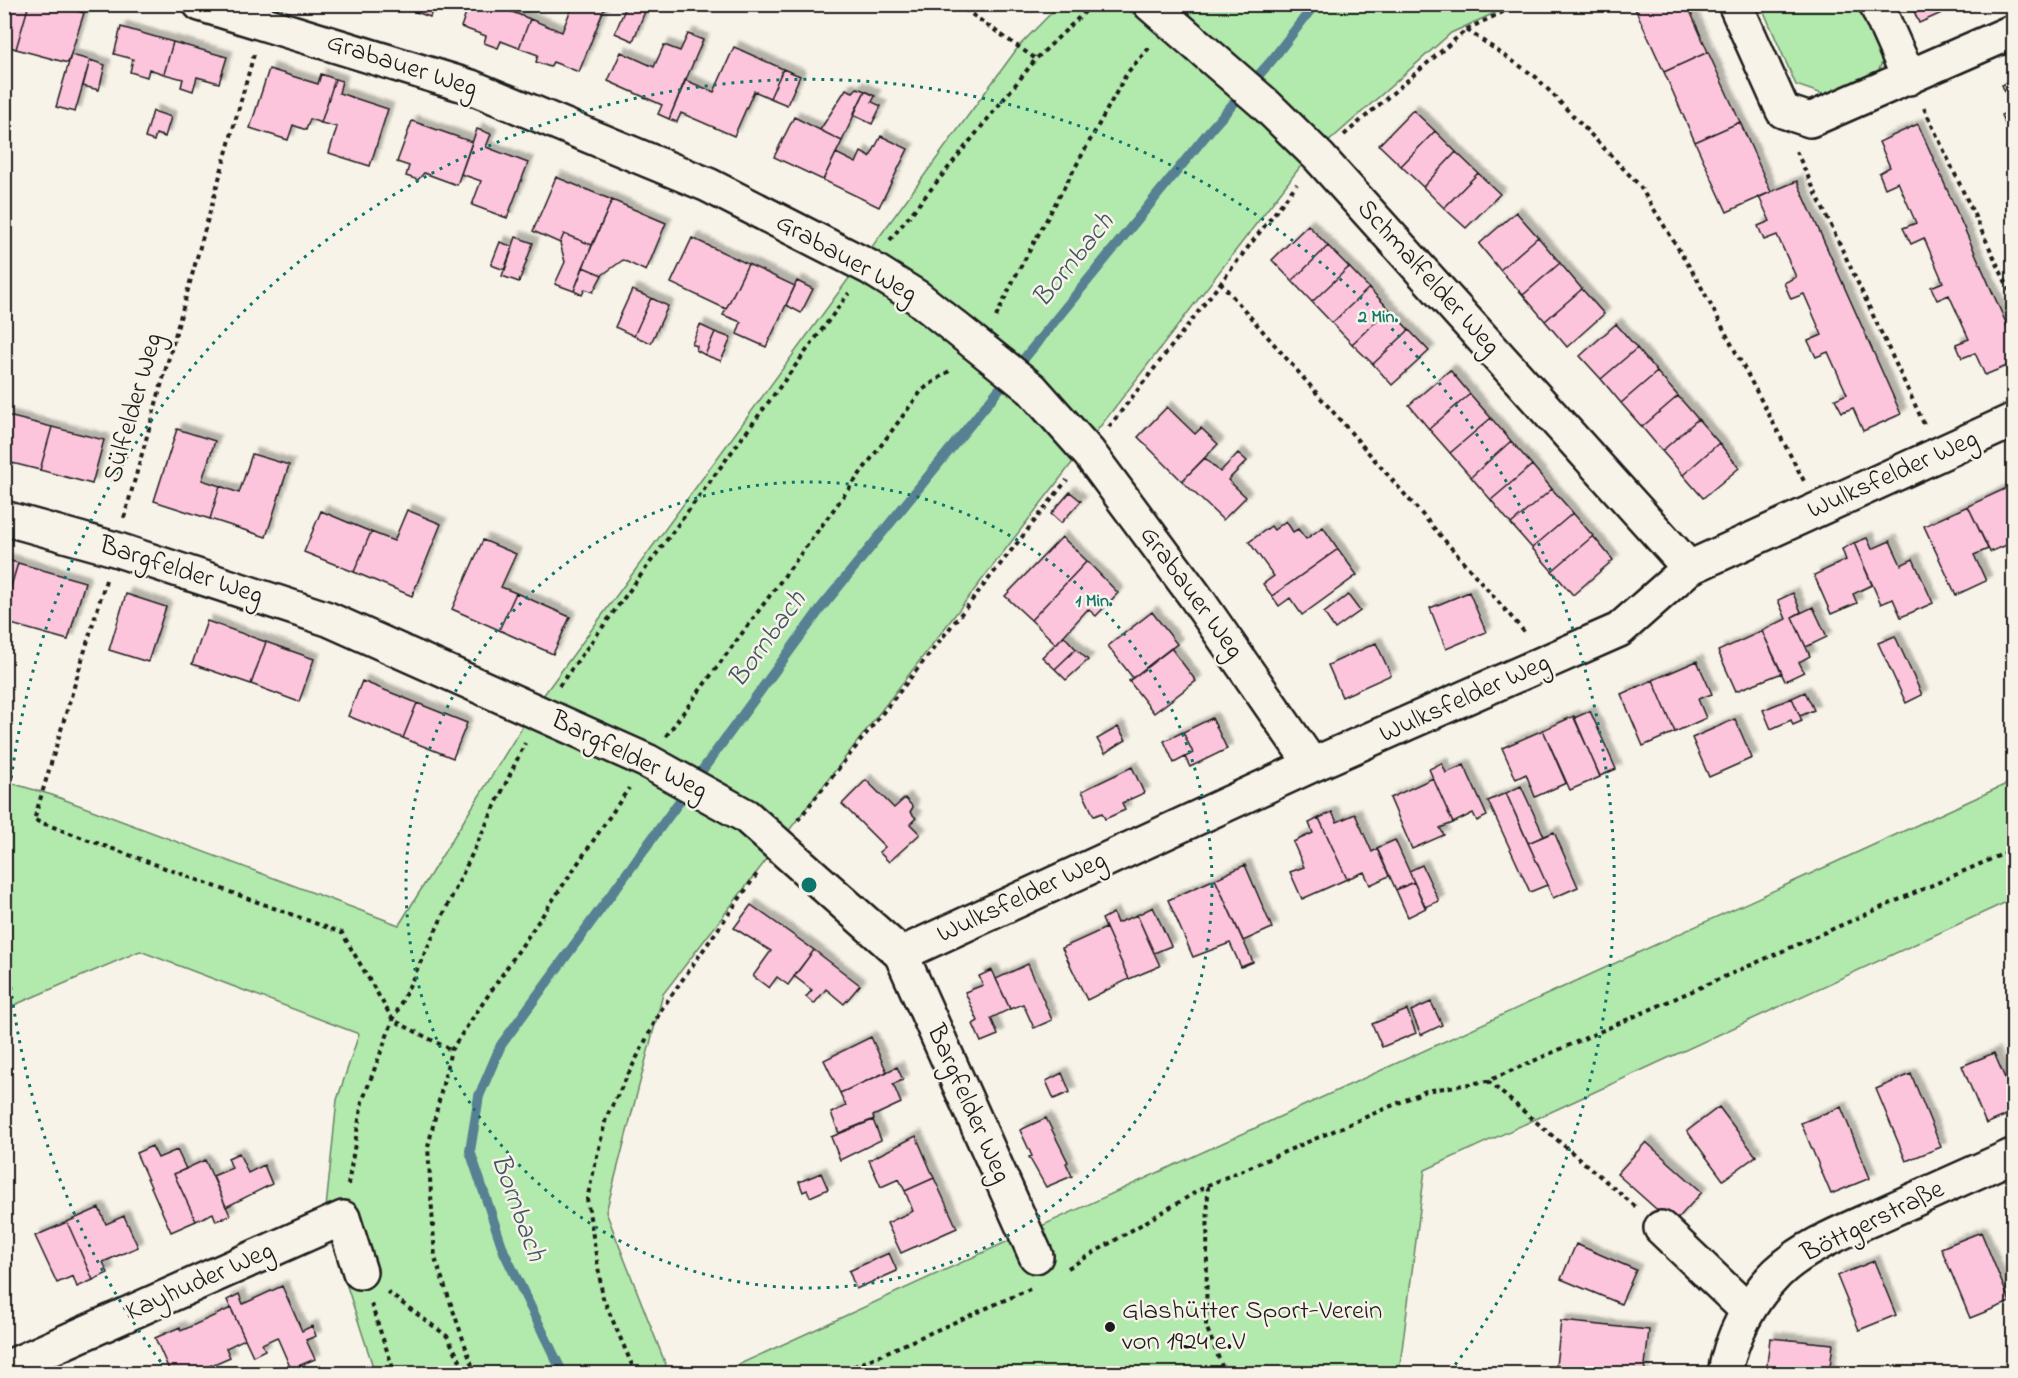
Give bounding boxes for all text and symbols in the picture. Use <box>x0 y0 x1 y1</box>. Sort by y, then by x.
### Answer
street label: Grabauer Weg <box>322 23 482 109</box>
street label: Schmalfelder Weg <box>1347 191 1509 365</box>
street label: Grabauer Weg <box>768 204 924 314</box>
water label: Bornbach <box>1023 204 1125 317</box>
text: 2 Min. <box>1357 305 1398 331</box>
street label: Sülfelder Weg <box>94 329 174 487</box>
street label: Wulksfelder Weg <box>1801 420 1985 530</box>
street label: Grabauer Weg <box>1129 518 1253 668</box>
street label: Bargfelder Weg <box>93 526 268 616</box>
water label: Bornbach <box>719 582 818 697</box>
text: 1 Min. <box>1076 589 1113 615</box>
street label: Wulksfelder Weg <box>1373 644 1557 754</box>
street label: Bargfelder Weg <box>543 701 714 811</box>
street label: Wulksfelder Weg <box>931 842 1113 954</box>
centre of rings <box>799 875 819 895</box>
street label: Bargfelder Weg <box>915 1018 1020 1190</box>
water label: Bornbach <box>479 1149 556 1268</box>
street label: Böttgerstraße <box>1794 1170 1952 1274</box>
street label: Kayhuder Weg <box>120 1232 280 1332</box>
place label: Glashütter Sport-Verein von 1924 e.V <box>1122 1292 1382 1362</box>
marker: Glashütter Sport-Verein von 1924 e.V <box>1103 1320 1117 1334</box>

